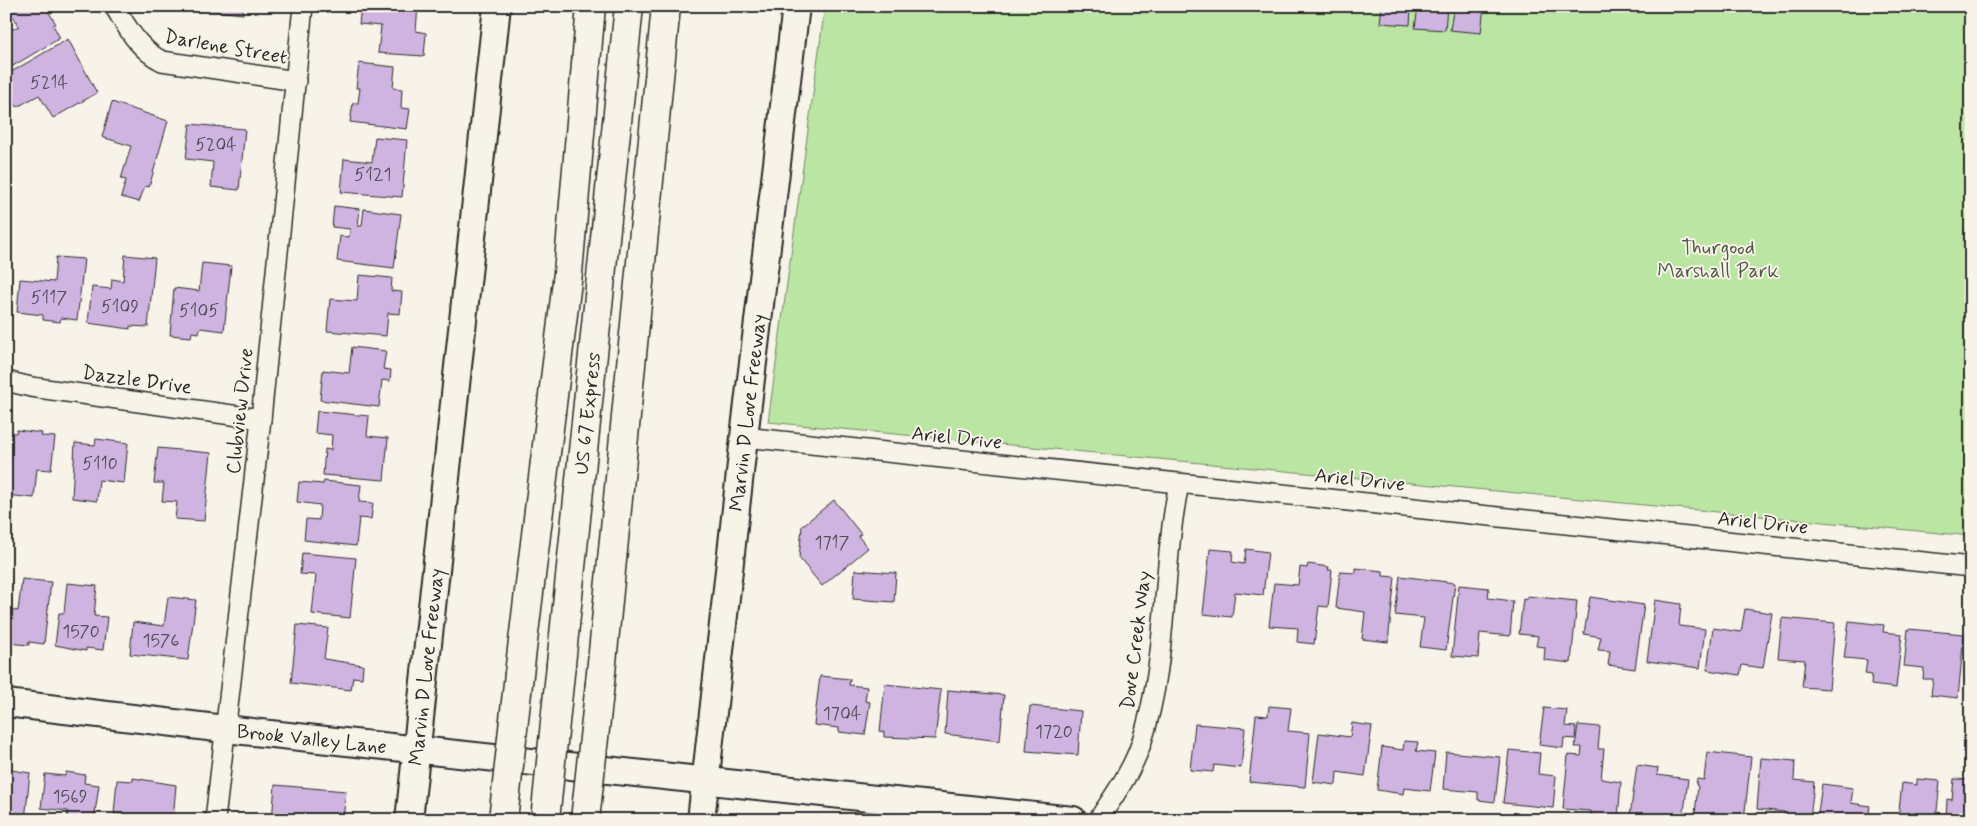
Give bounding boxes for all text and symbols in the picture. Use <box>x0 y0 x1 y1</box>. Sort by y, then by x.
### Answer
street label: Darlene Street <box>162 23 289 72</box>
house number: 5214 <box>30 71 68 95</box>
house number: 5204 <box>195 133 237 157</box>
house number: 5121 <box>354 163 392 187</box>
park label: Thurgood Marshall Park <box>1657 235 1779 285</box>
house number: 5117 <box>31 286 67 310</box>
house number: 5109 <box>101 295 139 319</box>
house number: 5105 <box>179 299 219 323</box>
street label: Marvin D Love Freeway <box>724 313 774 513</box>
street label: Clubview Drive <box>220 347 261 476</box>
street label: US 67 Express <box>569 351 608 476</box>
street label: Dazzle Drive <box>80 359 193 402</box>
street label: Ariel Drive <box>910 420 1003 457</box>
house number: 5110 <box>82 452 118 476</box>
street label: Ariel Drive <box>1313 462 1406 499</box>
street label: Ariel Drive <box>1716 505 1809 542</box>
house number: 1717 <box>814 531 850 555</box>
street label: Marvin D Love Freeway <box>403 567 451 767</box>
street label: Dove Creek Way <box>1115 569 1158 711</box>
house number: 1570 <box>62 620 100 644</box>
house number: 1576 <box>143 629 179 653</box>
house number: 1704 <box>823 702 861 726</box>
street label: Brook Valley Lane <box>235 718 388 761</box>
house number: 1720 <box>1035 720 1073 744</box>
house number: 1569 <box>53 785 88 809</box>

